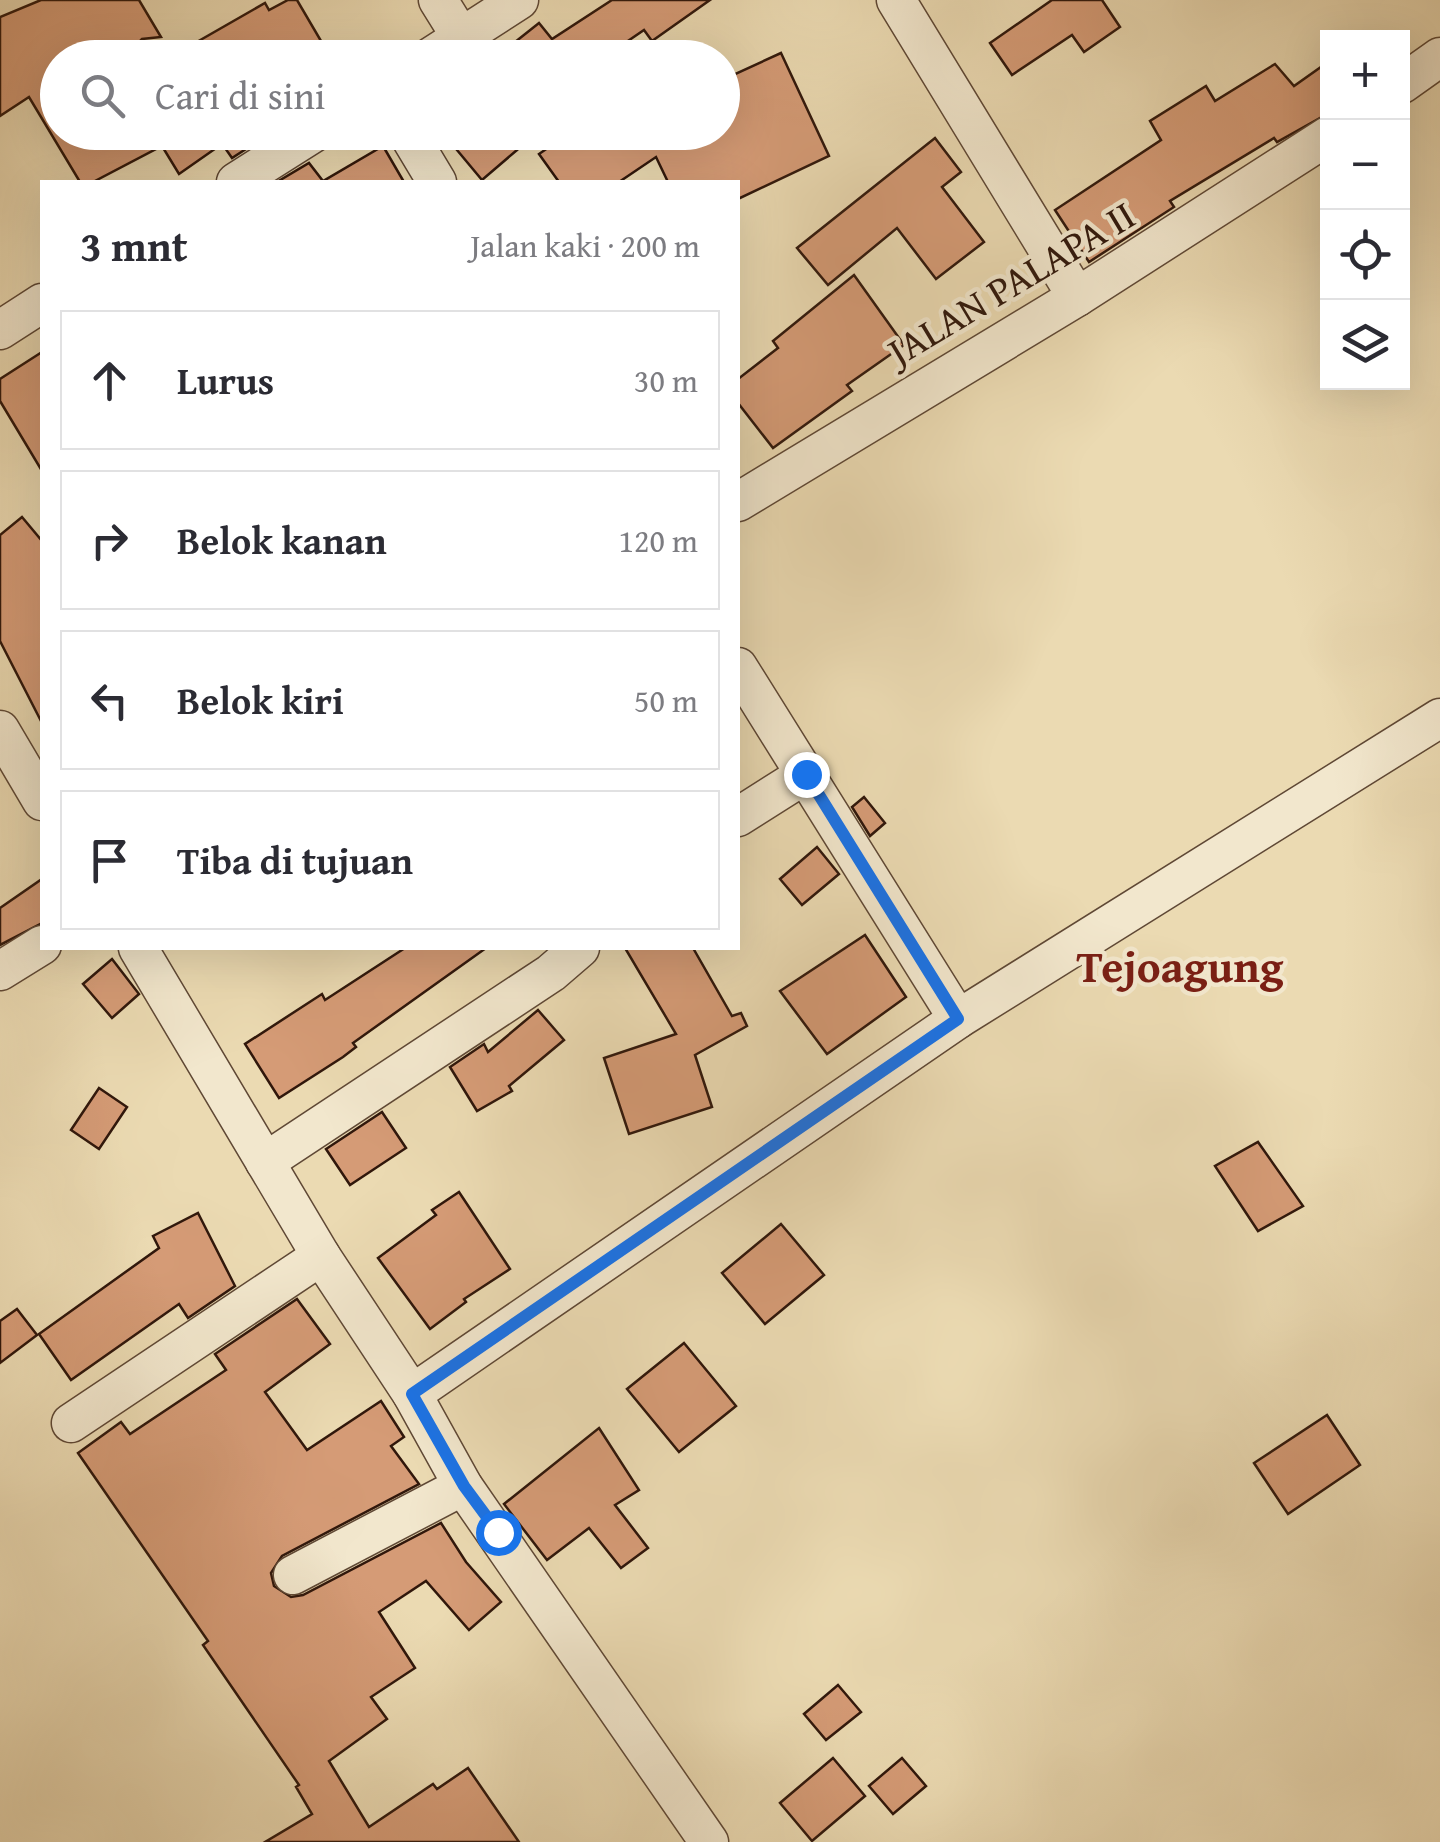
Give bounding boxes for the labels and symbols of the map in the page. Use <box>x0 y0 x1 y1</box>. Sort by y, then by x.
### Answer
street label: JALAN PALAPA II <box>871 185 1146 382</box>
route end <box>784 752 830 798</box>
district label: Tejoagung <box>1076 933 1284 998</box>
route start <box>476 1510 522 1556</box>

